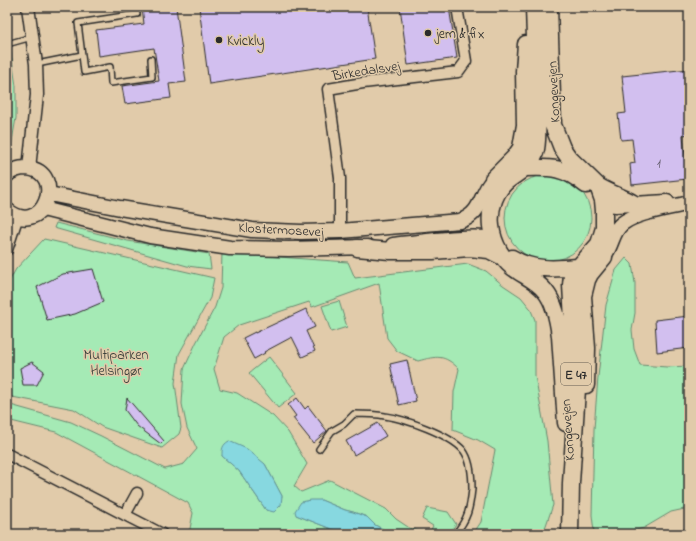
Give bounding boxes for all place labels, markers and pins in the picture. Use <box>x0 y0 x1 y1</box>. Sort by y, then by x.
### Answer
place label: jem & fix <box>434 24 485 45</box>
marker: jem & fix <box>423 28 433 38</box>
place label: Kvickly <box>227 31 264 53</box>
marker: Kvickly <box>214 35 224 45</box>

